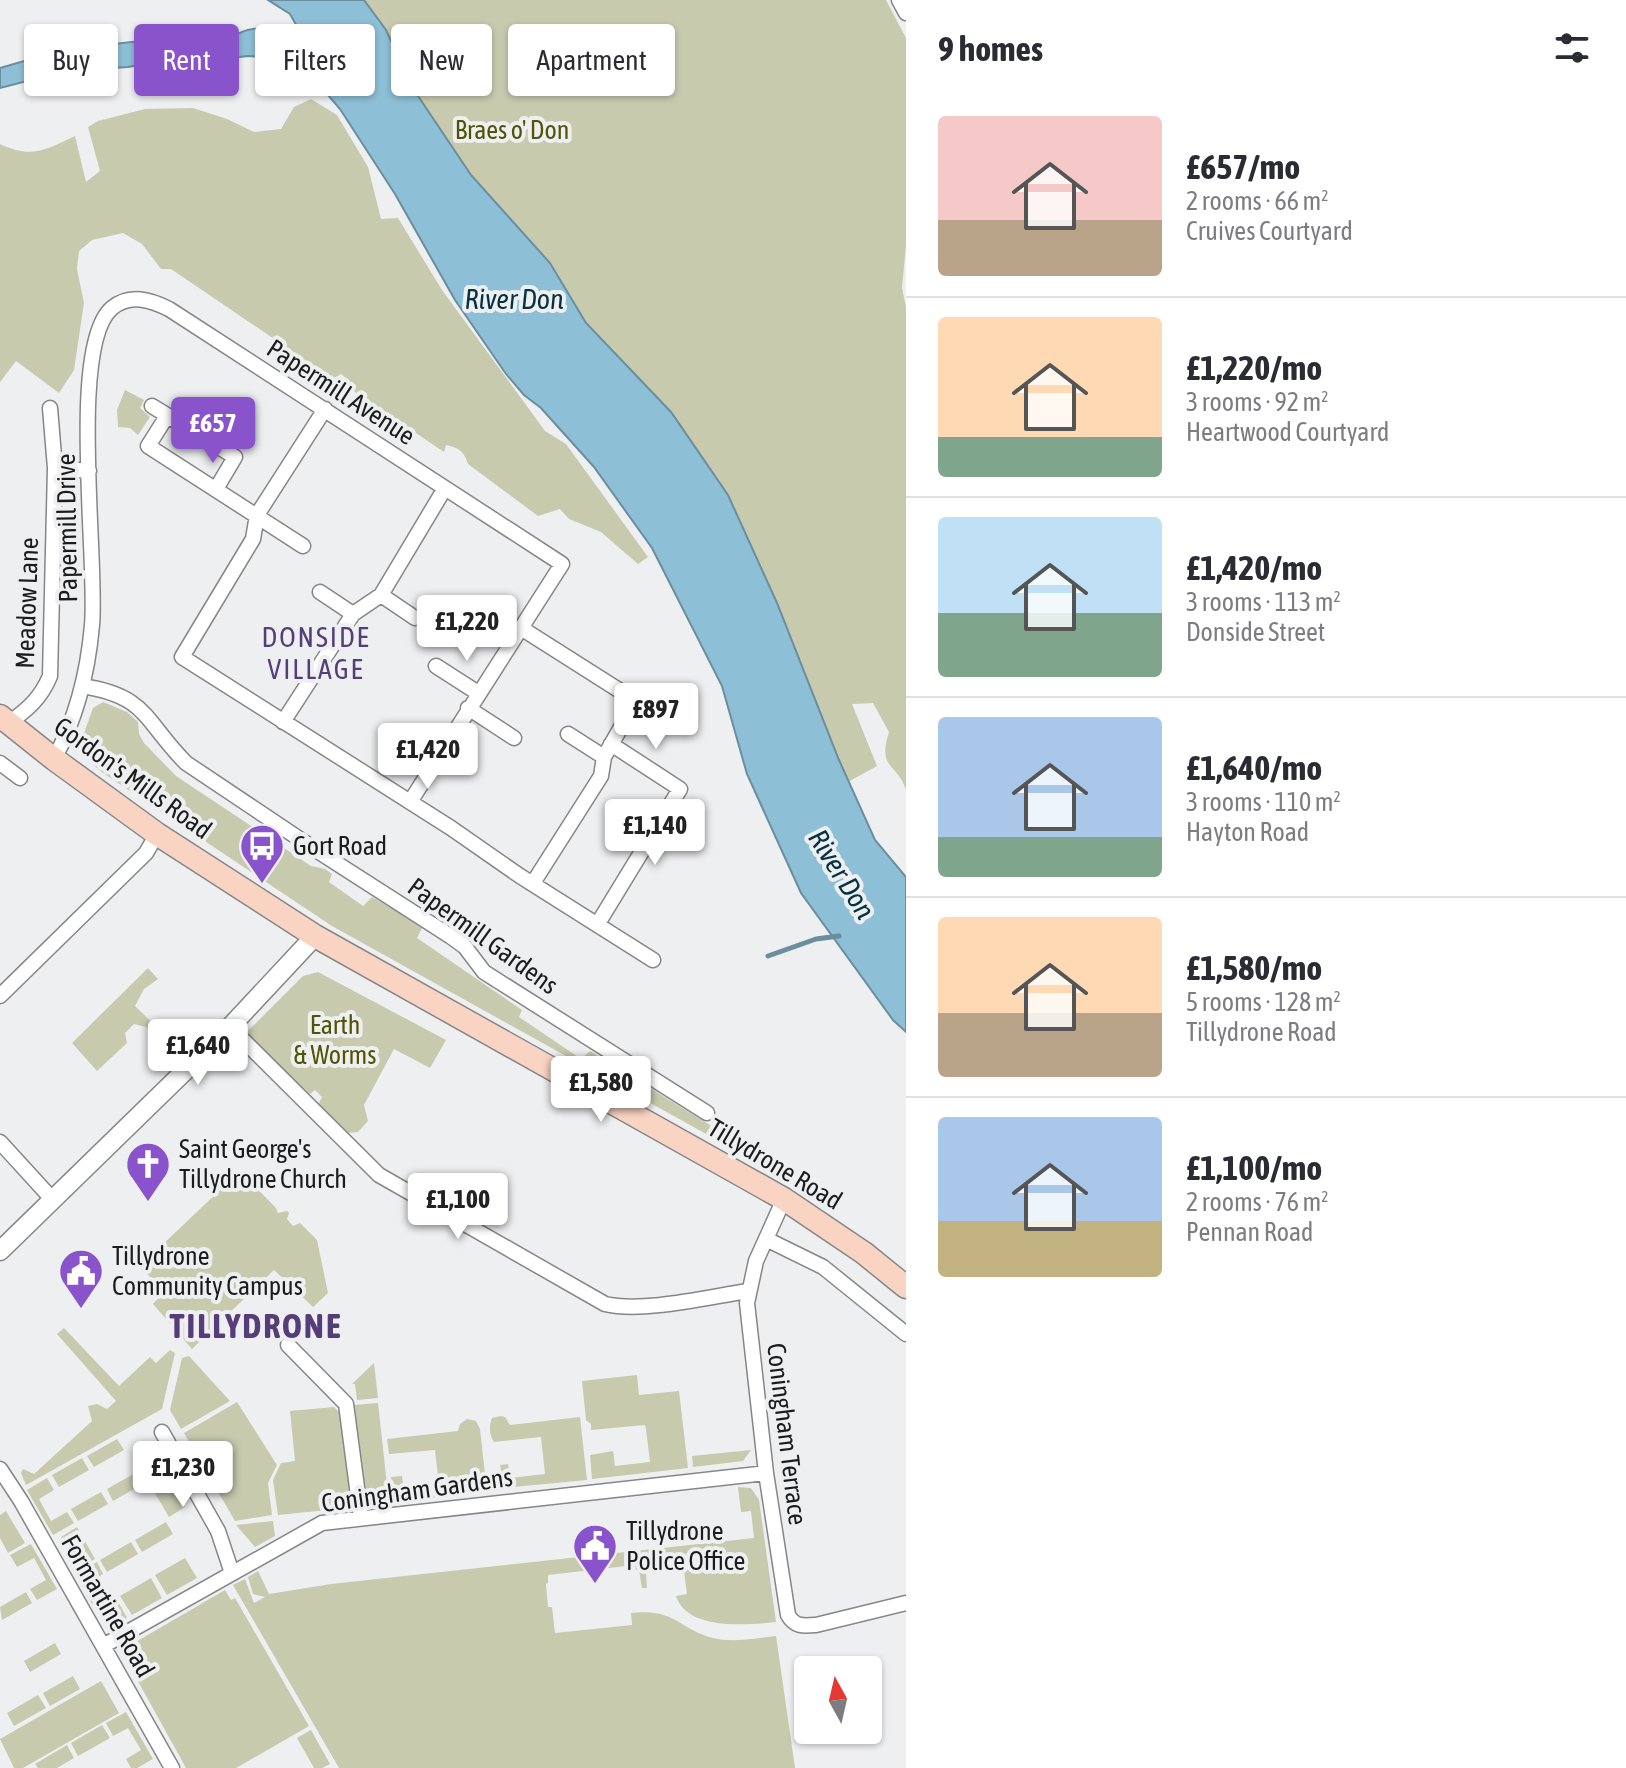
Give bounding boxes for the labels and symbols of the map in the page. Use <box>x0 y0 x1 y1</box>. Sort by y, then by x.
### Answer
park label: Braes o' Don <box>455 115 569 145</box>
water label: River Don <box>465 283 564 315</box>
street label: Papermill Avenue <box>261 333 421 451</box>
pin: £657 <box>166 397 260 465</box>
street label: Papermill Drive <box>51 453 83 603</box>
street label: Meadow Lane <box>10 537 44 669</box>
pin: £1,220 <box>402 595 532 663</box>
district label: DONSIDE VILLAGE <box>261 621 371 685</box>
pin: £897 <box>609 683 703 751</box>
street label: Gordon's Mills Road <box>49 711 217 845</box>
pin: £1,420 <box>363 723 493 791</box>
pin: £1,140 <box>590 799 720 867</box>
bus stop icon: Gort Road <box>238 822 286 885</box>
water label: River Don <box>802 824 882 925</box>
place label: Gort Road <box>293 831 387 861</box>
street label: Papermill Gardens <box>402 872 564 1000</box>
park label: Earth & Worms <box>294 1010 376 1070</box>
pin: £1,640 <box>133 1019 263 1087</box>
pin: £1,580 <box>536 1056 666 1124</box>
street label: Tillydrone Road <box>703 1112 847 1216</box>
place label: Saint George's Tillydrone Church <box>179 1134 347 1194</box>
church icon: Saint George's Tillydrone Church <box>124 1140 172 1203</box>
pin: £1,100 <box>393 1173 523 1241</box>
place label: Tillydrone Community Campus <box>112 1241 303 1301</box>
public building icon: Tillydrone Community Campus <box>57 1247 105 1310</box>
district label: TILLYDRONE <box>170 1306 342 1345</box>
street label: Coningham Terrace <box>761 1341 813 1527</box>
pin: £1,230 <box>118 1441 248 1509</box>
street label: Coningham Gardens <box>319 1462 515 1518</box>
place label: Tillydrone Police Office <box>626 1516 745 1576</box>
public building icon: Tillydrone Police Office <box>571 1522 619 1585</box>
street label: Formartine Road <box>55 1530 161 1682</box>
north arrow <box>794 1656 882 1744</box>

